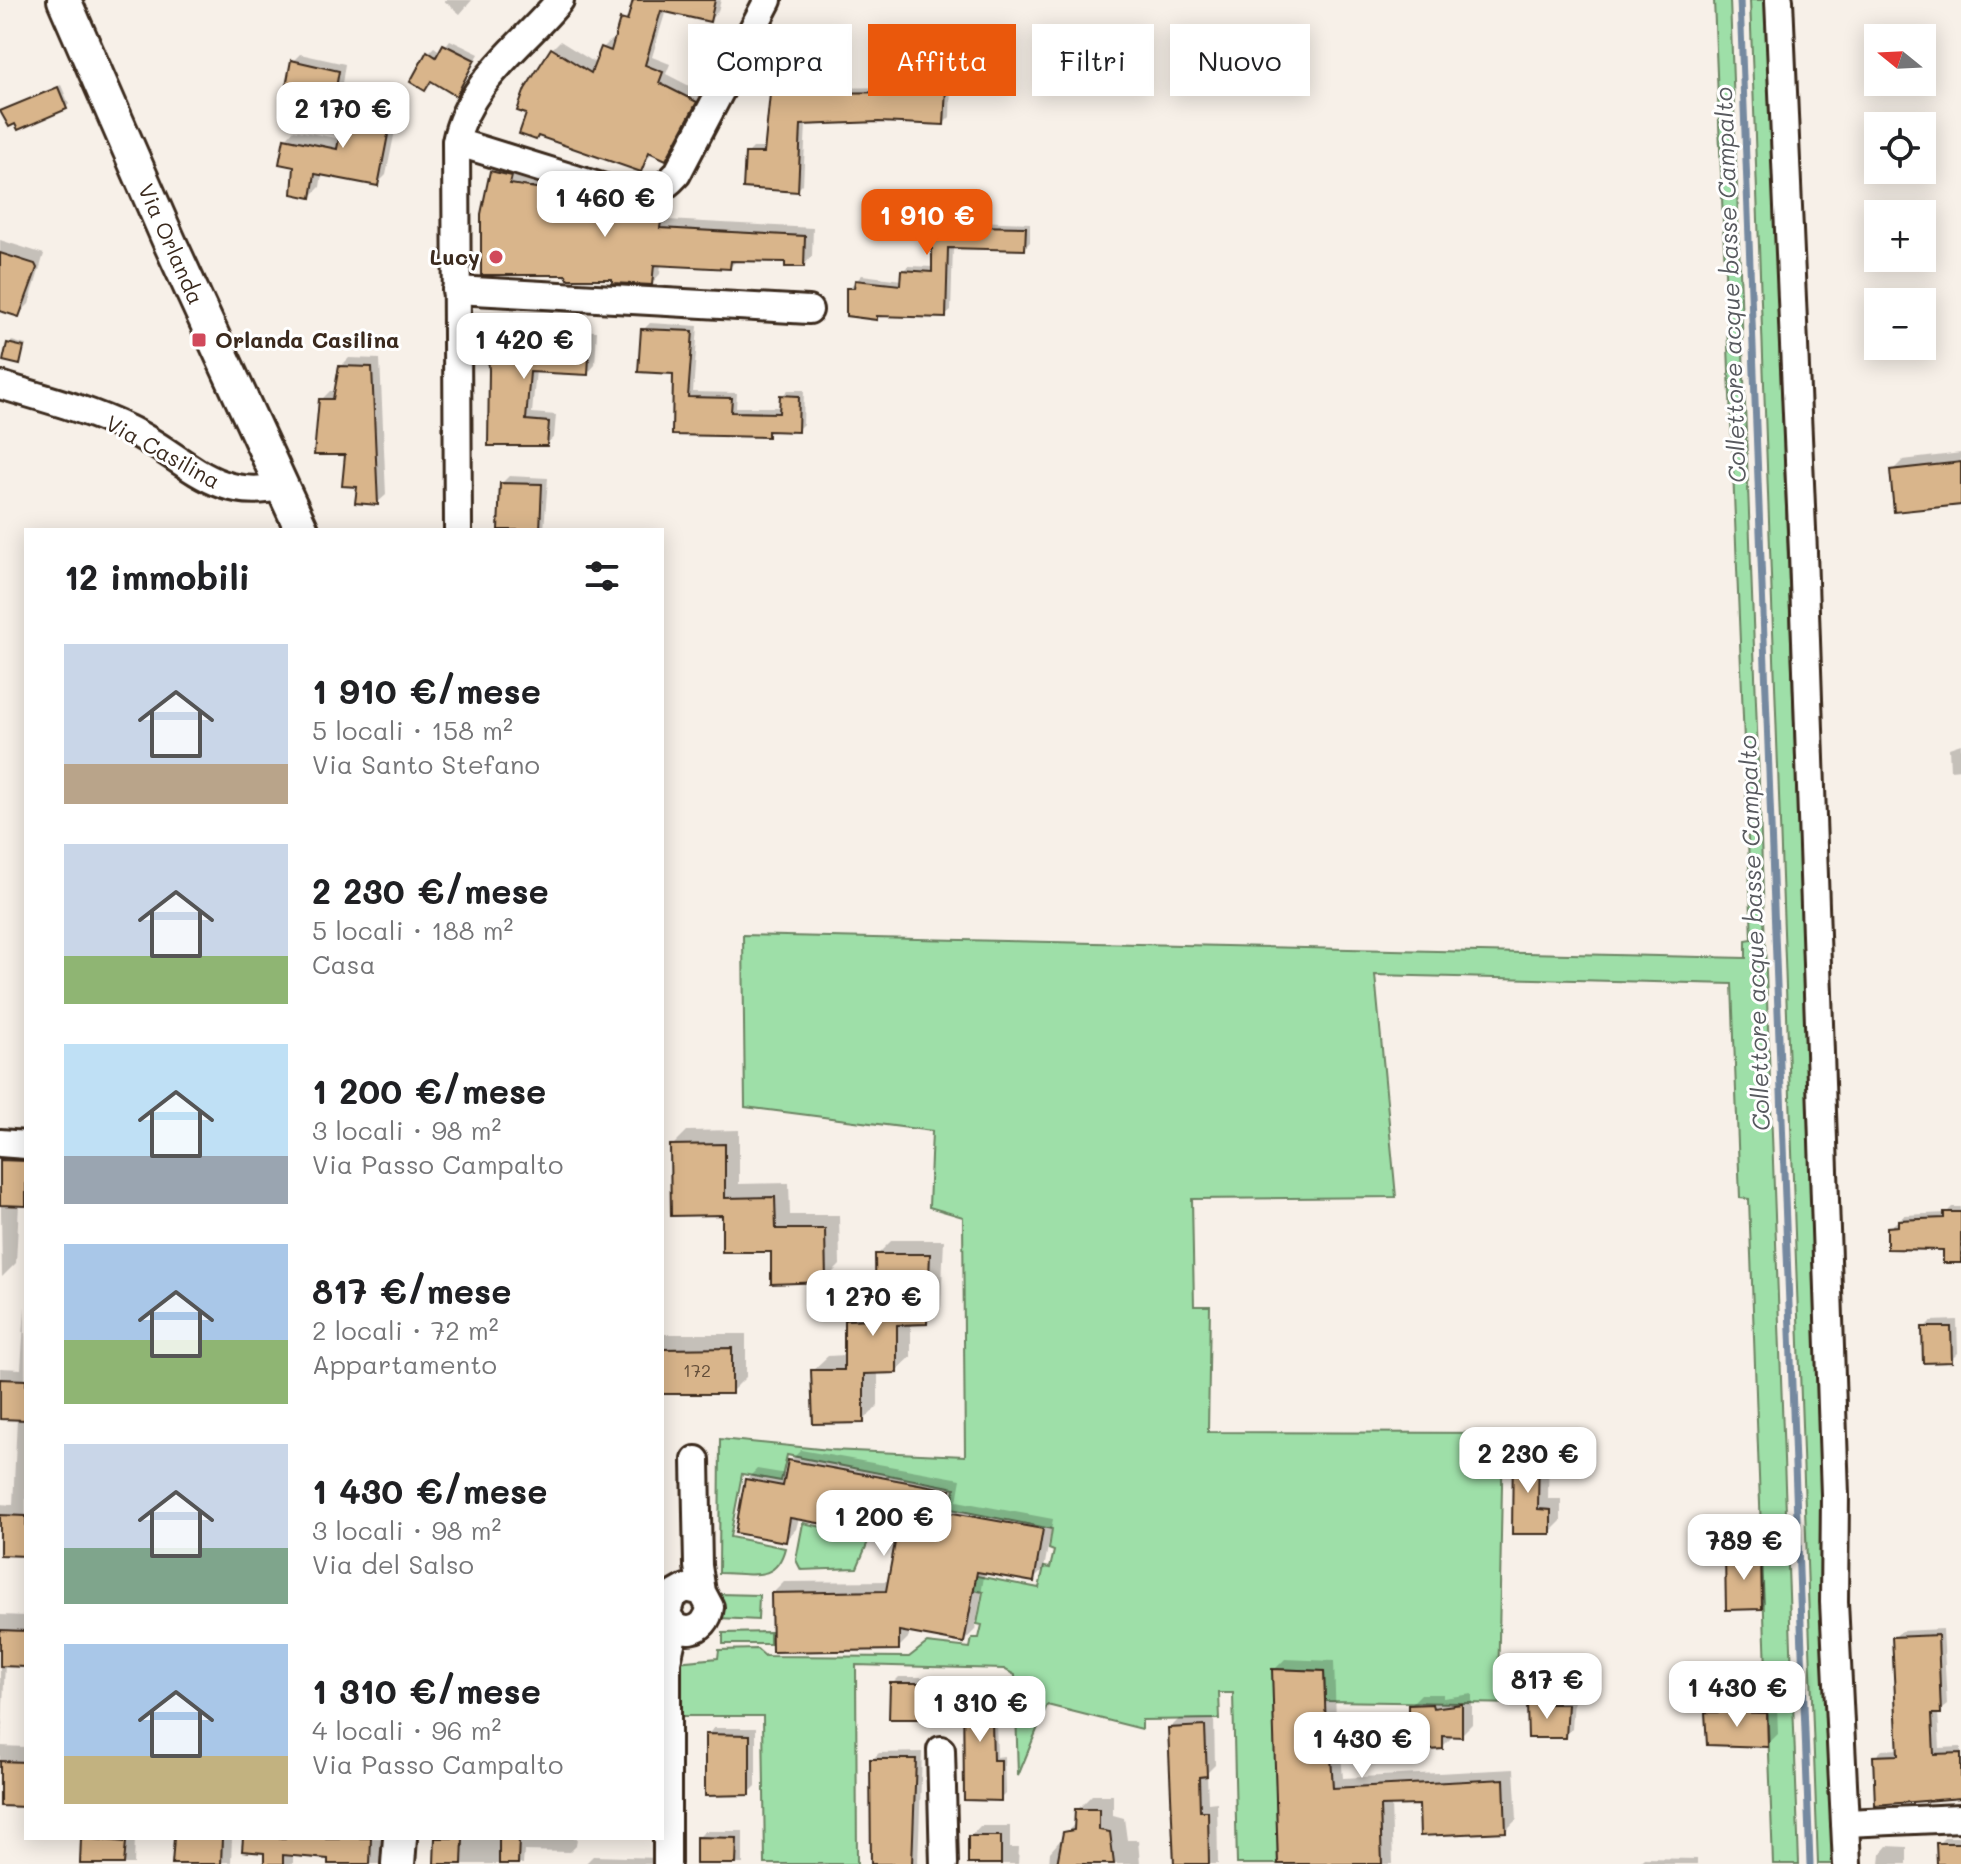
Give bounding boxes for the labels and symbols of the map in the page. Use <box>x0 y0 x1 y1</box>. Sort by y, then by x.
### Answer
north arrow <box>1864 24 1936 96</box>
pin: 2 170 € <box>269 82 417 150</box>
water label: Collettore acque basse Campalto <box>1707 87 1752 484</box>
pin: 1 460 € <box>531 171 679 239</box>
street label: Via Orlanda <box>132 179 211 309</box>
pin: 1 910 € <box>853 189 1001 257</box>
place label: Lucy <box>430 242 480 271</box>
marker: Lucy <box>487 248 505 266</box>
pin: 1 420 € <box>450 313 598 381</box>
place label: Orlanda Casilina <box>215 325 400 354</box>
marker: Orlanda Casilina <box>190 331 208 349</box>
street label: Via Casilina <box>101 408 226 495</box>
water label: Collettore acque basse Campalto <box>1731 735 1776 1132</box>
pin: 1 270 € <box>799 1270 947 1338</box>
house number: 172 <box>683 1358 711 1382</box>
pin: 2 230 € <box>1454 1427 1602 1495</box>
pin: 1 200 € <box>810 1490 958 1558</box>
pin: 789 € <box>1688 1514 1800 1582</box>
pin: 817 € <box>1491 1653 1603 1721</box>
pin: 1 430 € <box>1663 1661 1811 1729</box>
pin: 1 310 € <box>906 1676 1054 1744</box>
pin: 1 430 € <box>1288 1712 1436 1780</box>

